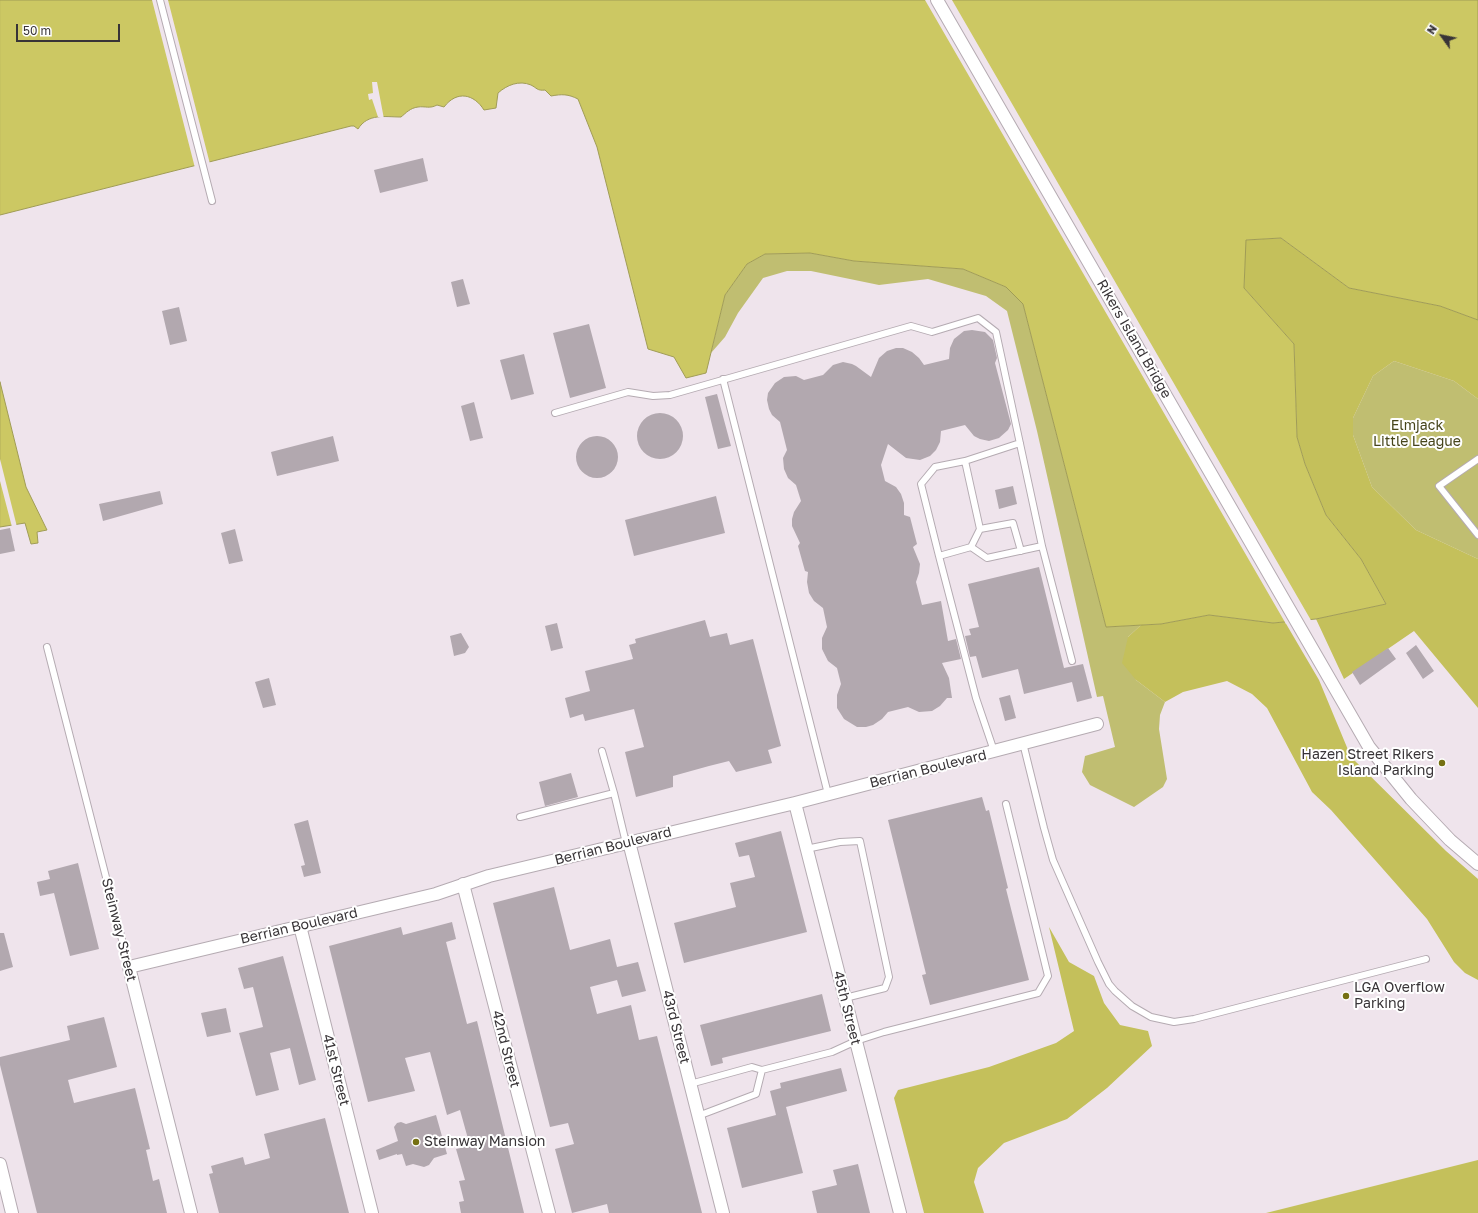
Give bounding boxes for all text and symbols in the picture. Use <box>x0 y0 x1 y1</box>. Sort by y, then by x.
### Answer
scale bar <box>18 16 122 42</box>
north arrow <box>1422 16 1462 56</box>
text: N <box>1424 22 1439 36</box>
text: 50 m <box>23 23 51 38</box>
street label: Rikers Island Bridge <box>1093 277 1175 401</box>
park label: Elmjack Little League <box>1373 418 1461 450</box>
street label: Berrian Boulevard <box>868 746 988 792</box>
place label: Hazen Street Rikers Island Parking <box>1301 747 1434 780</box>
marker: Hazen Street Rikers Island Parking <box>1437 758 1447 768</box>
street label: Berrian Boulevard <box>553 823 673 869</box>
street label: Steinway Street <box>98 876 140 984</box>
street label: Berrian Boulevard <box>239 904 359 948</box>
street label: 45th Street <box>830 969 864 1047</box>
place label: LGA Overflow Parking <box>1354 980 1445 1012</box>
street label: 43rd Street <box>659 988 693 1066</box>
marker: LGA Overflow Parking <box>1341 991 1351 1001</box>
street label: 42nd Street <box>488 1009 524 1089</box>
street label: 41st Street <box>319 1032 353 1108</box>
place label: Steinway Mansion <box>424 1134 545 1150</box>
marker: Steinway Mansion <box>411 1137 421 1147</box>

